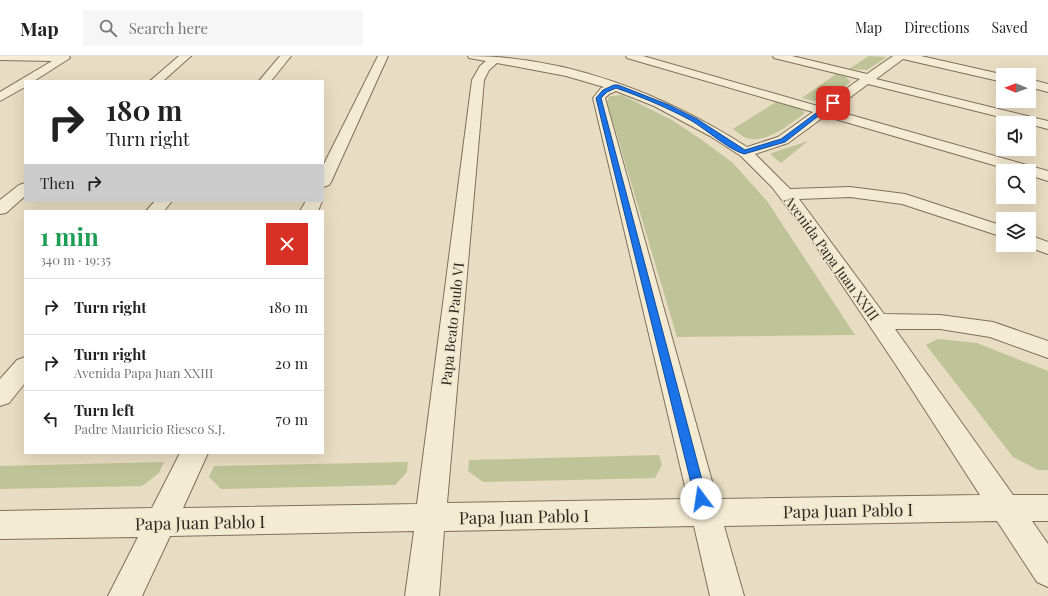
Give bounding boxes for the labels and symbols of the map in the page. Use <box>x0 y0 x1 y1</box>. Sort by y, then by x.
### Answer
north arrow <box>996 68 1036 108</box>
pin <box>816 86 850 120</box>
street label: Avenida Papa Juan XXIII <box>780 191 884 325</box>
street label: Papa Beato Paulo VI <box>436 261 468 387</box>
position arrow <box>680 478 722 520</box>
street label: Papa Juan Pablo I <box>783 498 914 522</box>
street label: Papa Juan Pablo I <box>459 504 590 528</box>
street label: Papa Juan Pablo I <box>135 510 266 534</box>

